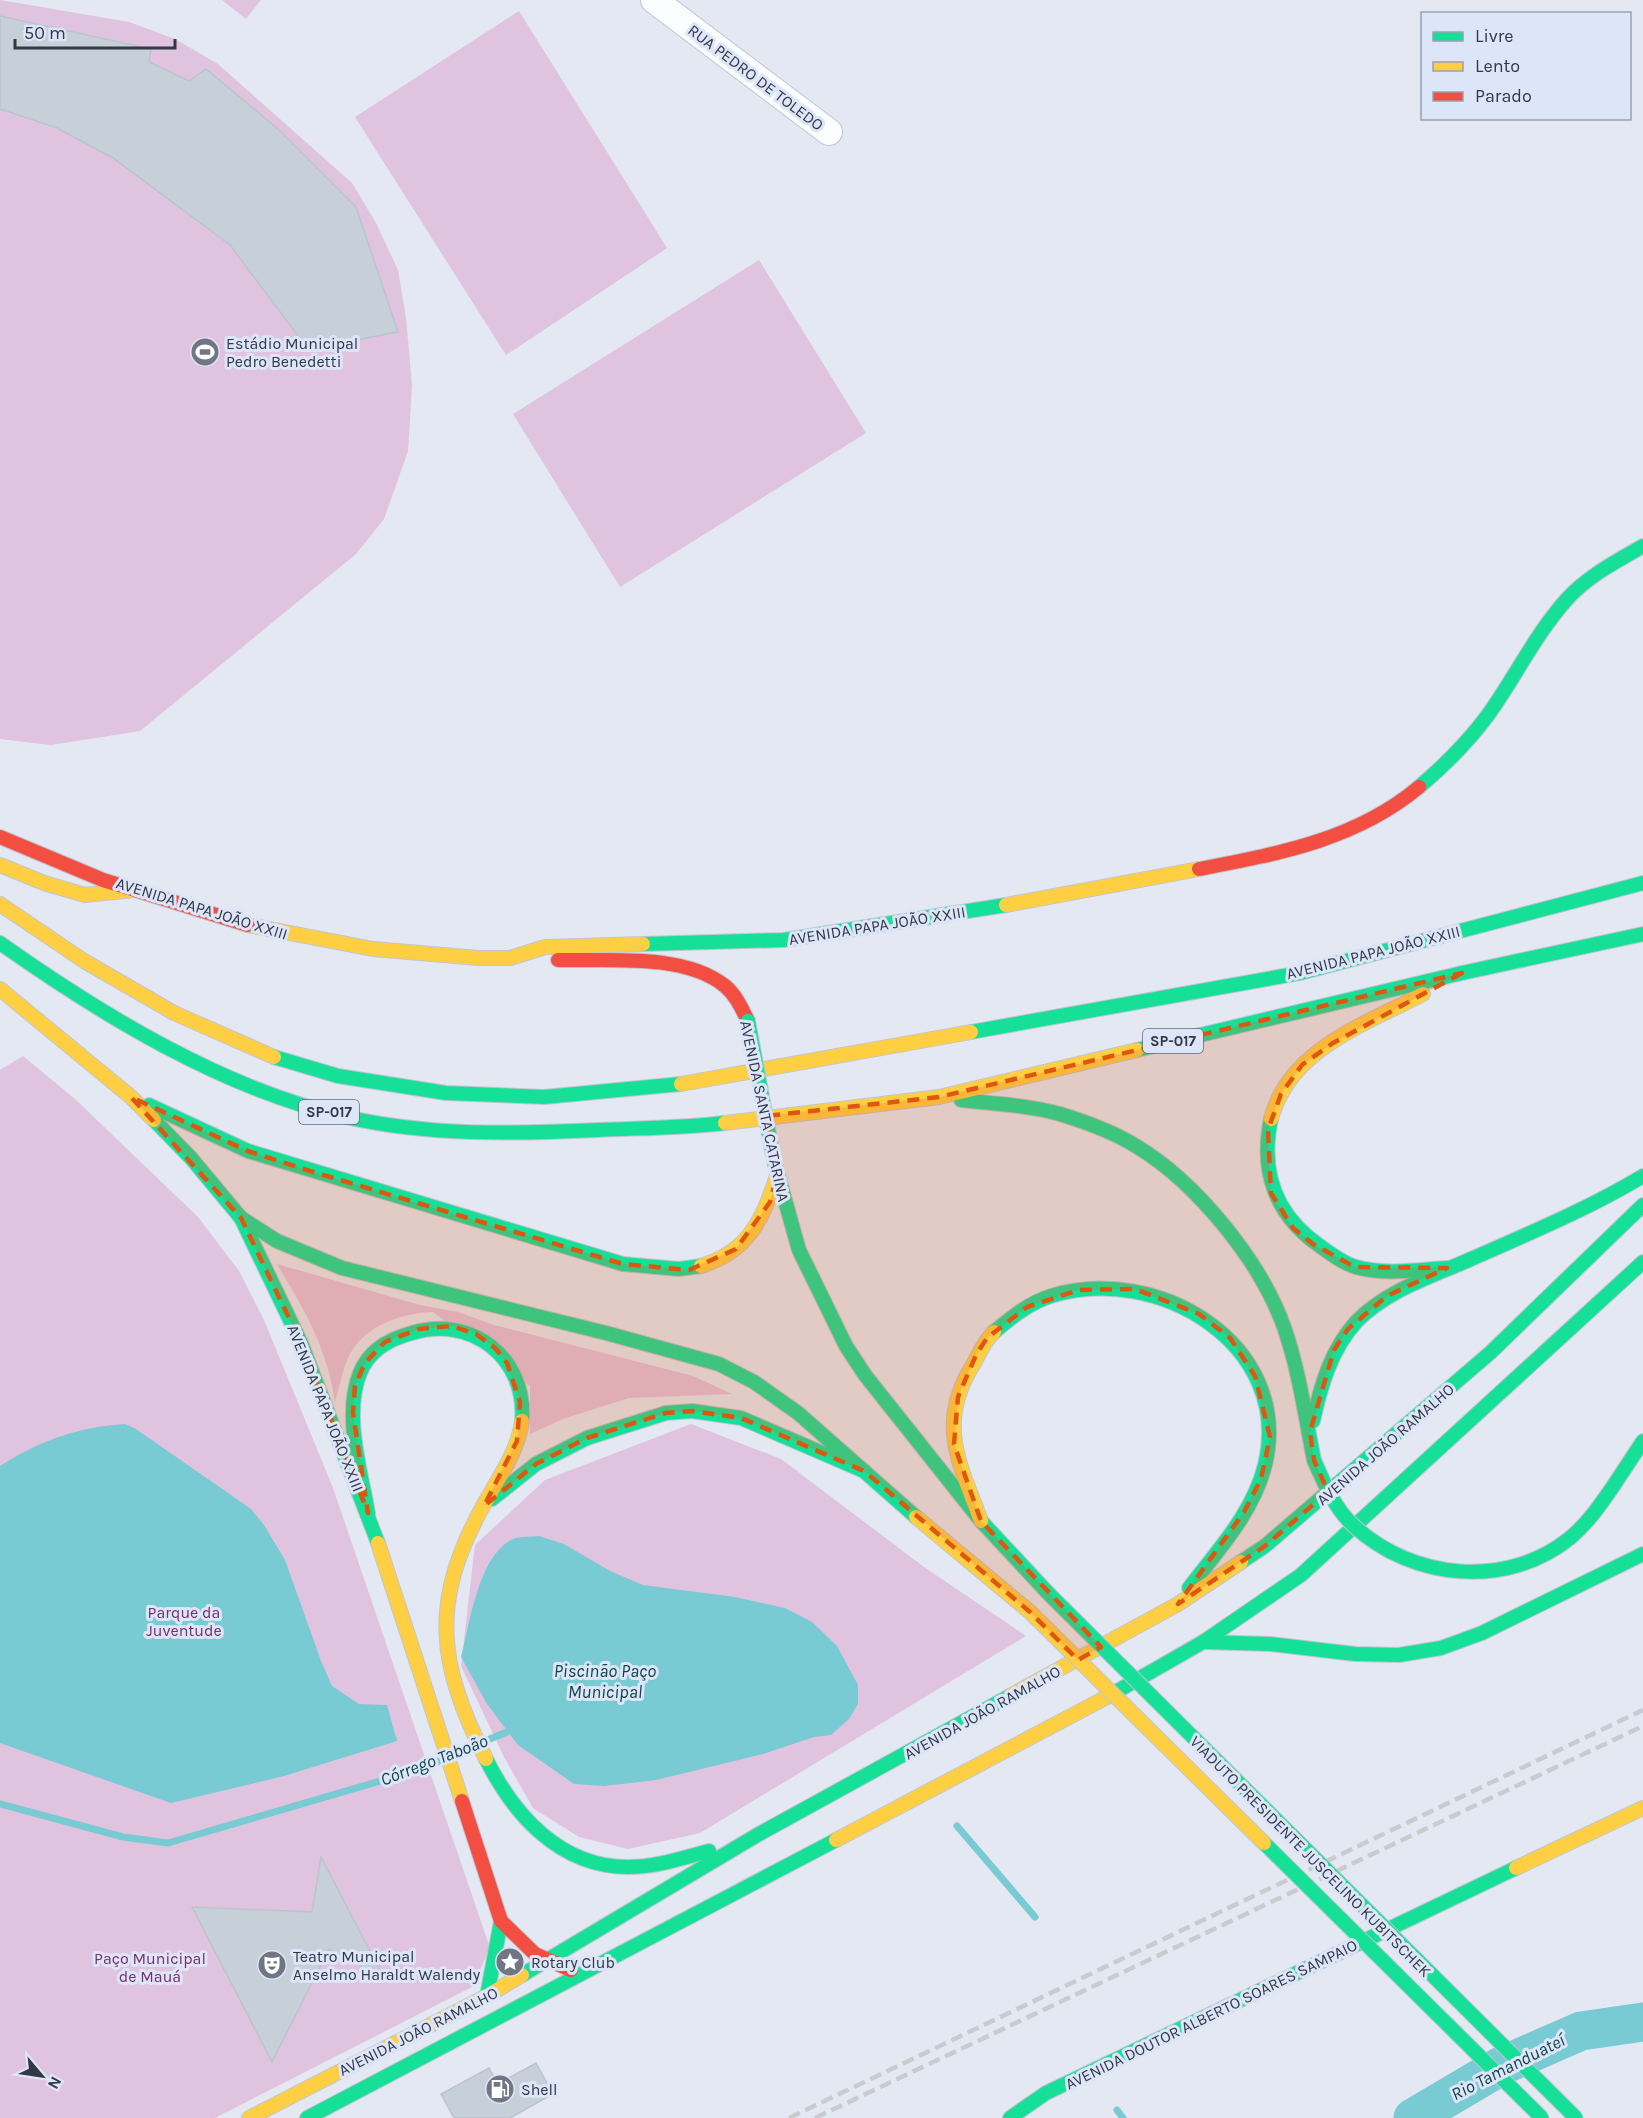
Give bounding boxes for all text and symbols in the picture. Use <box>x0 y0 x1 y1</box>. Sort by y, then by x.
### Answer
scale bar <box>15 12 176 50</box>
legend <box>1421 12 1631 120</box>
street label: RUA PEDRO DE TOLEDO <box>684 20 827 135</box>
text: 50 m <box>24 22 66 44</box>
text: Livre <box>1475 25 1514 47</box>
text: Lento <box>1475 55 1520 77</box>
text: Parado <box>1475 85 1532 107</box>
place label: Estádio Municipal Pedro Benedetti <box>226 334 358 371</box>
sports icon: Estádio Municipal Pedro Benedetti <box>189 336 221 368</box>
street label: AVENIDA PAPA JOÃO XXIII <box>114 873 290 944</box>
street label: AVENIDA PAPA JOÃO XXIII <box>787 902 967 949</box>
street label: AVENIDA PAPA JOÃO XXIII <box>1284 922 1462 983</box>
street label: AVENIDA SANTA CATARINA <box>736 1019 793 1204</box>
road number: SP-017 <box>1143 1029 1203 1053</box>
road number: SP-017 <box>299 1100 359 1124</box>
street label: AVENIDA PAPA JOÃO XXIII <box>283 1322 368 1494</box>
street label: AVENIDA JOÃO RAMALHO <box>1313 1379 1458 1509</box>
park label: Parque da Juventude <box>146 1603 222 1640</box>
water label: Piscinão Paço Municipal <box>554 1660 656 1703</box>
street label: AVENIDA JOÃO RAMALHO <box>901 1661 1064 1763</box>
water label: Córrego Taboão <box>377 1729 491 1791</box>
street label: VIADUTO PRESIDENTE JUSCELINO KUBITSCHEK <box>1186 1732 1435 1981</box>
street label: AVENIDA DOUTOR ALBERTO SOARES SAMPAIO <box>1062 1935 1360 2094</box>
place icon: Rotary Club <box>494 1946 526 1978</box>
place label: Teatro Municipal Anselmo Haraldt Walendy <box>293 1947 481 1984</box>
park label: Paço Municipal de Mauá <box>94 1949 206 1986</box>
theatre icon: Teatro Municipal Anselmo Haraldt Walendy <box>256 1949 288 1981</box>
place label: Rotary Club <box>531 1953 615 1972</box>
street label: AVENIDA JOÃO RAMALHO <box>335 1983 501 2080</box>
water label: Rio Tamanduateí <box>1447 2028 1571 2105</box>
north arrow <box>12 2046 72 2106</box>
text: N <box>44 2073 66 2093</box>
fuel station icon: Shell <box>484 2073 516 2105</box>
place label: Shell <box>521 2080 558 2099</box>

